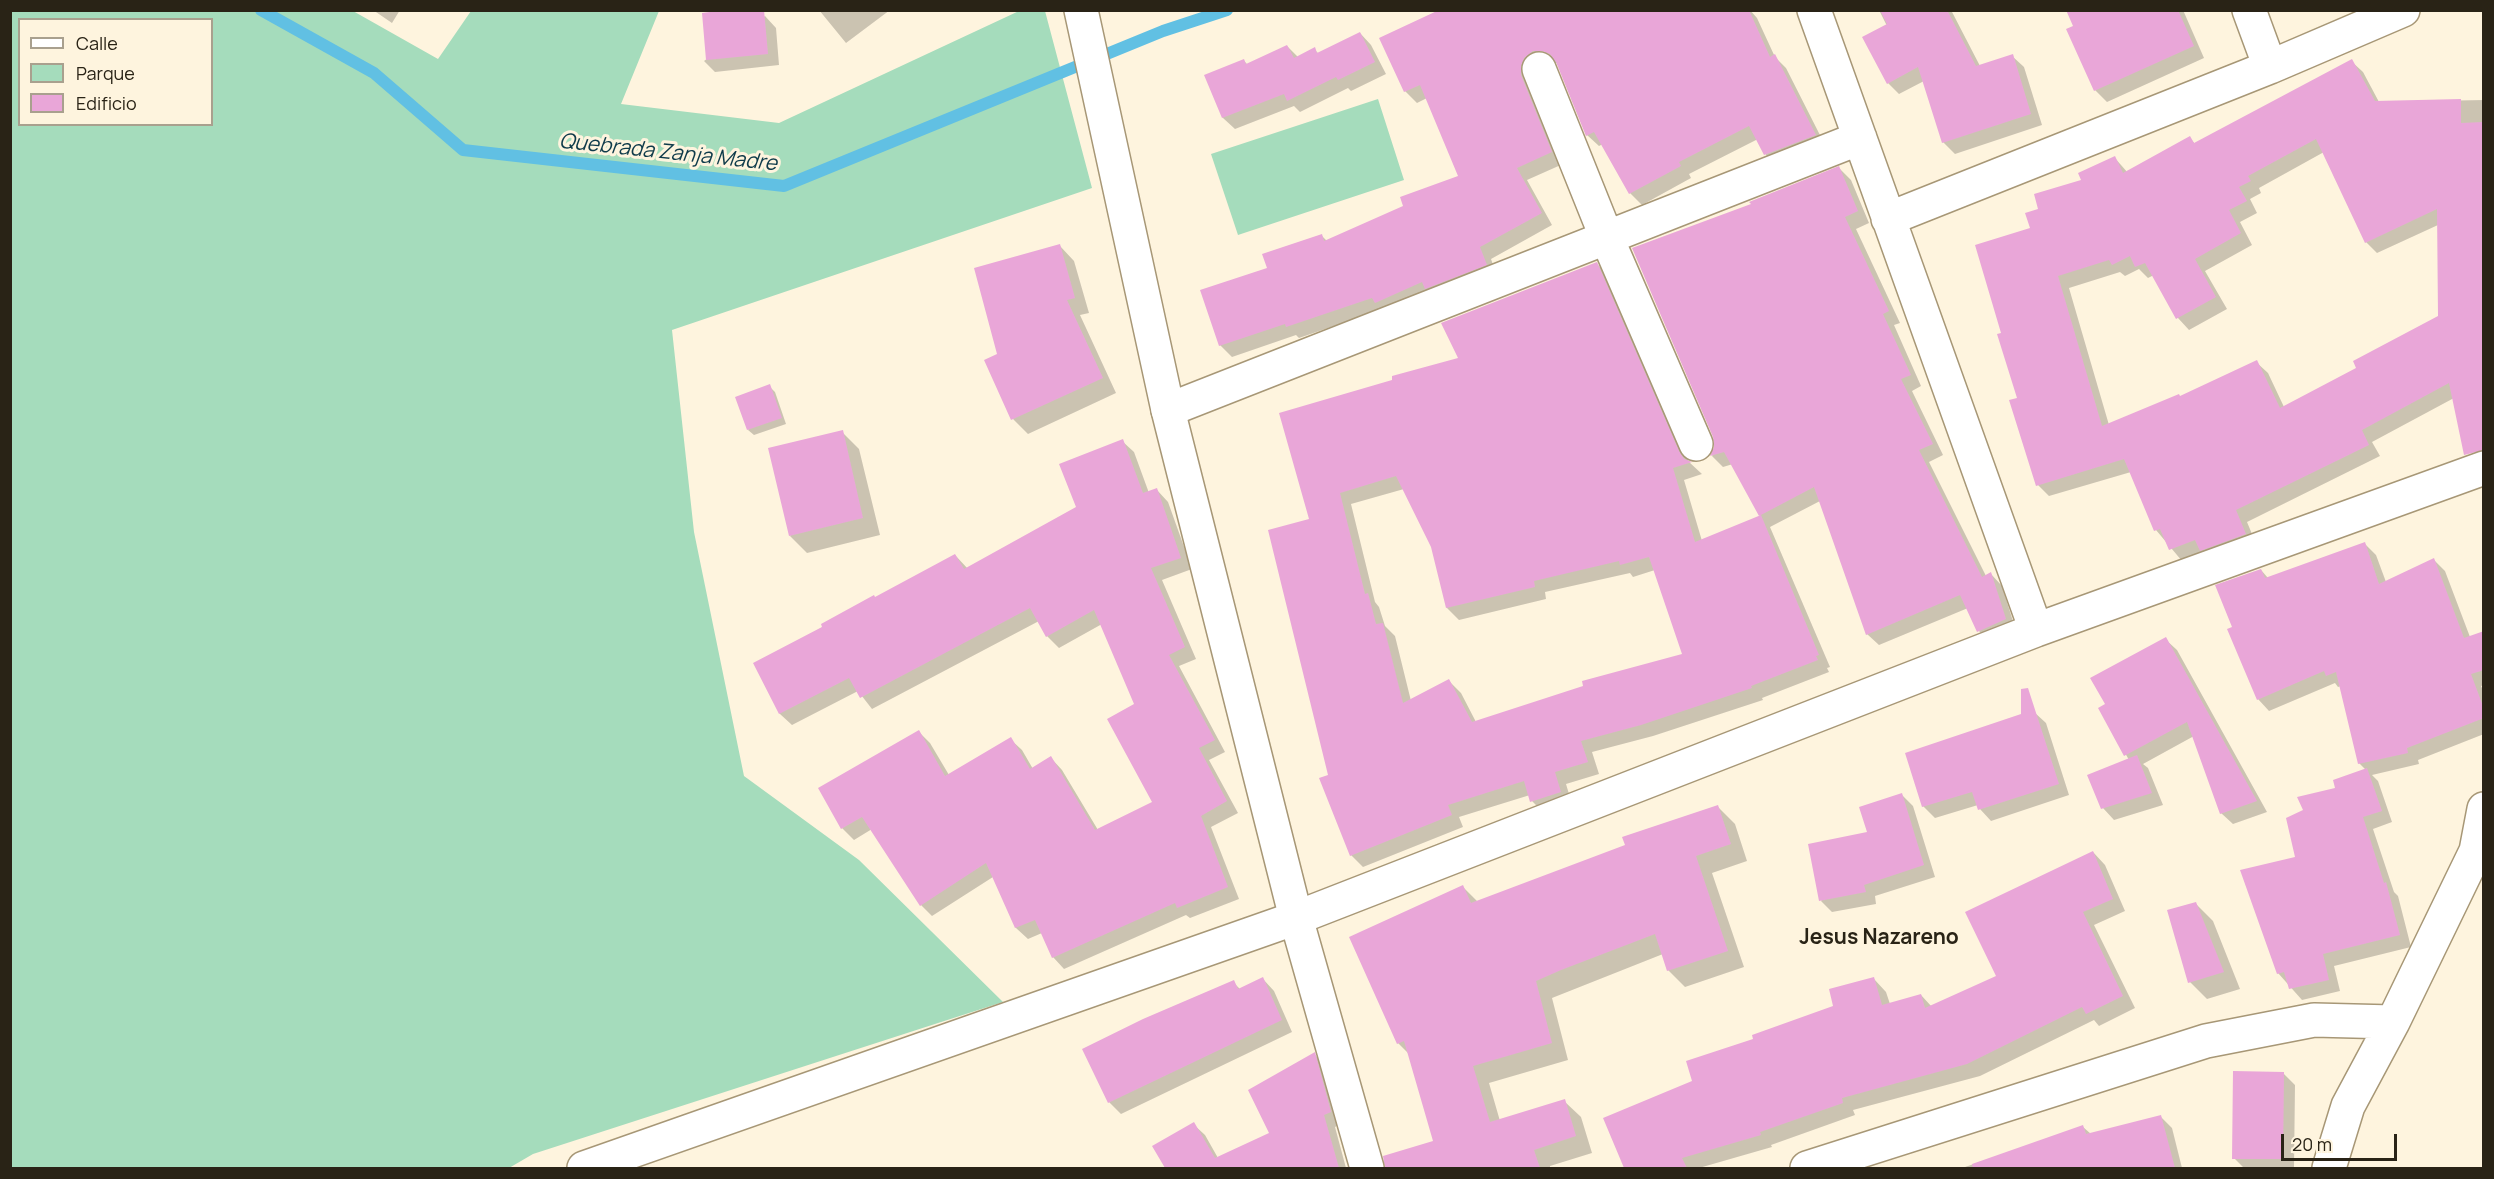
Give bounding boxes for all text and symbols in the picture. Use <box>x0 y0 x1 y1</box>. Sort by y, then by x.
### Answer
legend <box>18 18 213 126</box>
text: Calle <box>76 31 118 55</box>
text: Parque <box>76 61 135 85</box>
text: Edificio <box>76 91 137 115</box>
water label: Quebrada Zanja Madre <box>558 129 778 177</box>
district label: Jesus Nazareno <box>1799 925 1959 951</box>
scale bar <box>2284 1122 2400 1160</box>
text: 20 m <box>2292 1132 2332 1156</box>

